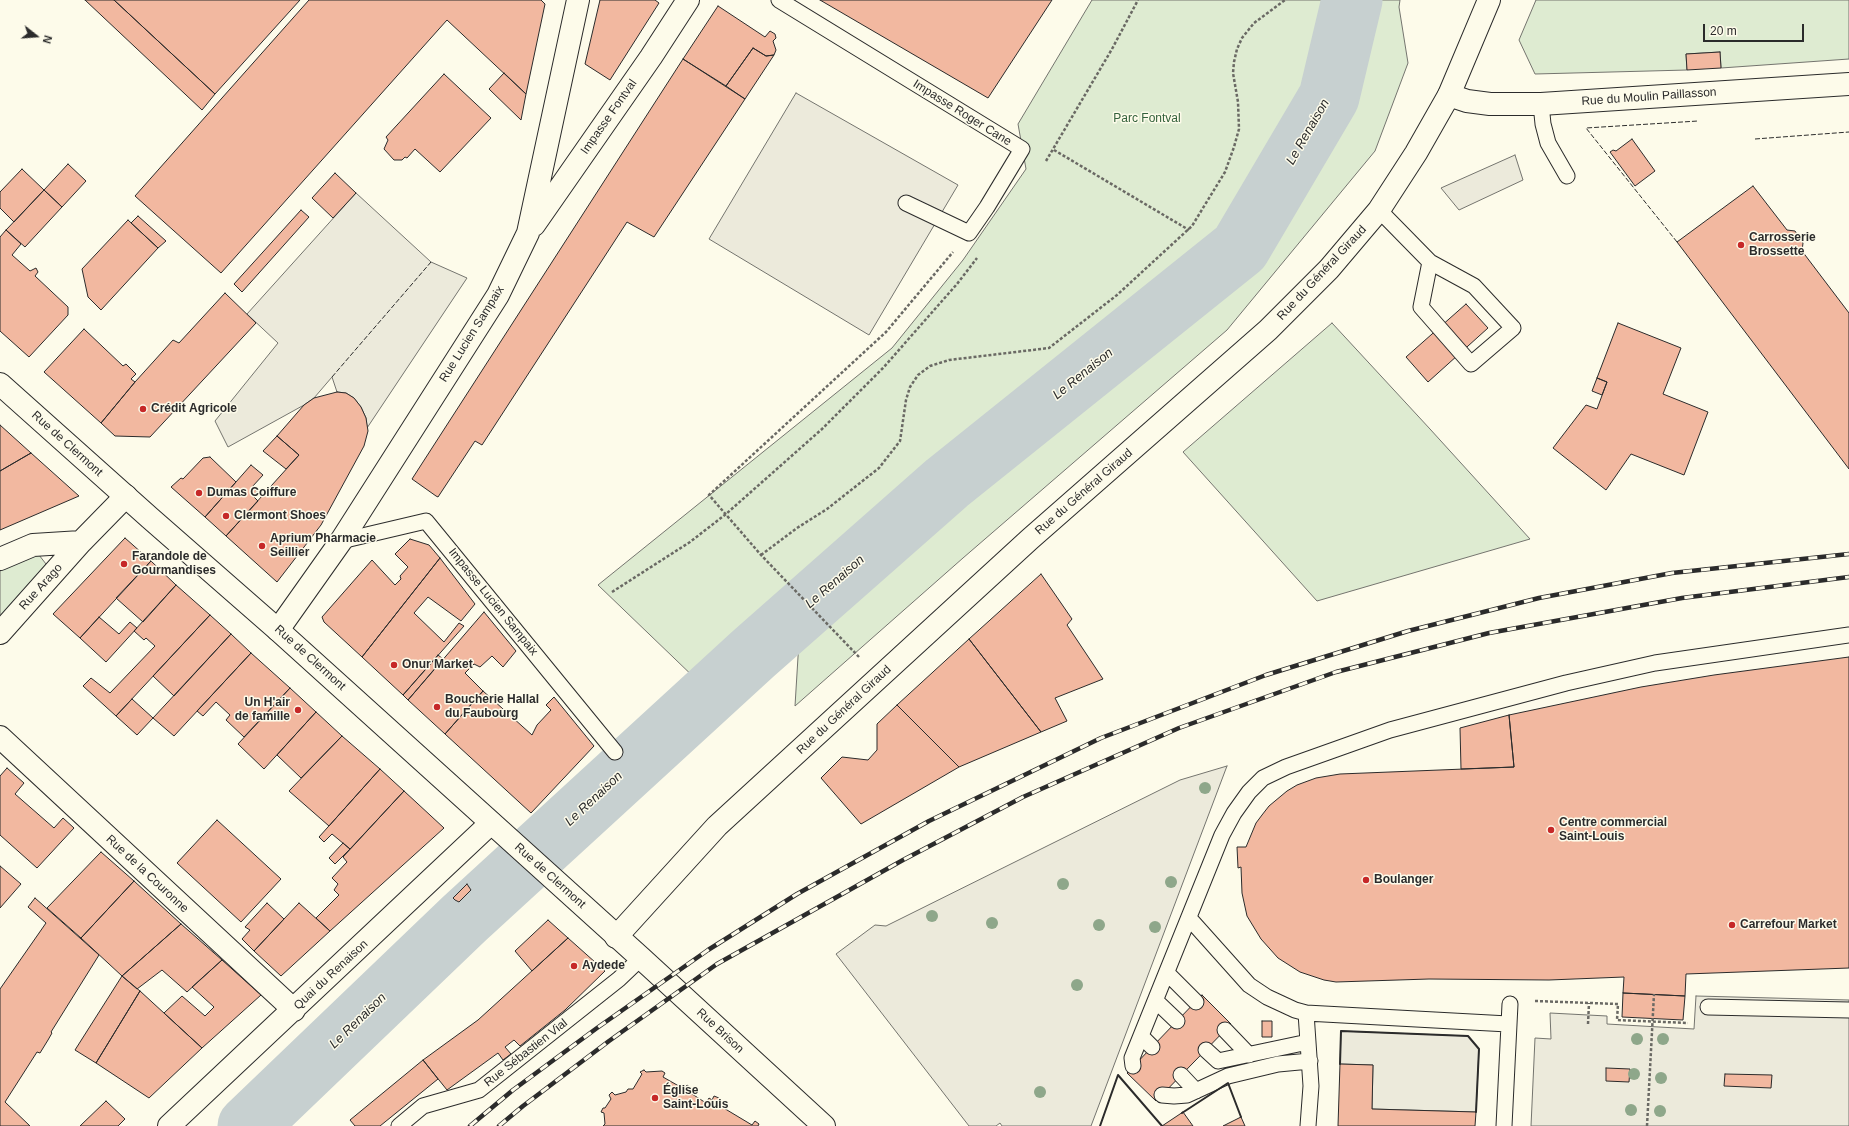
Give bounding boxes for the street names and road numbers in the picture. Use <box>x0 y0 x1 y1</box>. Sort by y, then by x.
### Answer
street label: Impasse Fontval <box>578 77 640 157</box>
street label: Impasse Roger Cane <box>910 77 1014 149</box>
street label: Rue du Moulin Paillasson <box>1581 85 1717 109</box>
street label: Rue du Général Giraud <box>1274 223 1370 323</box>
street label: Rue Lucien Sampaix <box>437 283 507 385</box>
street label: Rue de Clermont <box>28 408 106 480</box>
street label: Rue du Général Giraud <box>1032 446 1136 538</box>
street label: Impasse Lucien Sampaix <box>445 545 541 659</box>
street label: Rue Arago <box>16 561 66 613</box>
street label: Rue de Clermont <box>271 622 349 694</box>
street label: Rue du Général Giraud <box>794 662 894 758</box>
street label: Rue de la Couronne <box>103 832 191 916</box>
street label: Rue de Clermont <box>511 840 589 912</box>
street label: Quai du Renaison <box>291 937 371 1013</box>
street label: Rue Brison <box>693 1005 747 1057</box>
street label: Rue Sébastien Vial <box>481 1016 571 1090</box>

